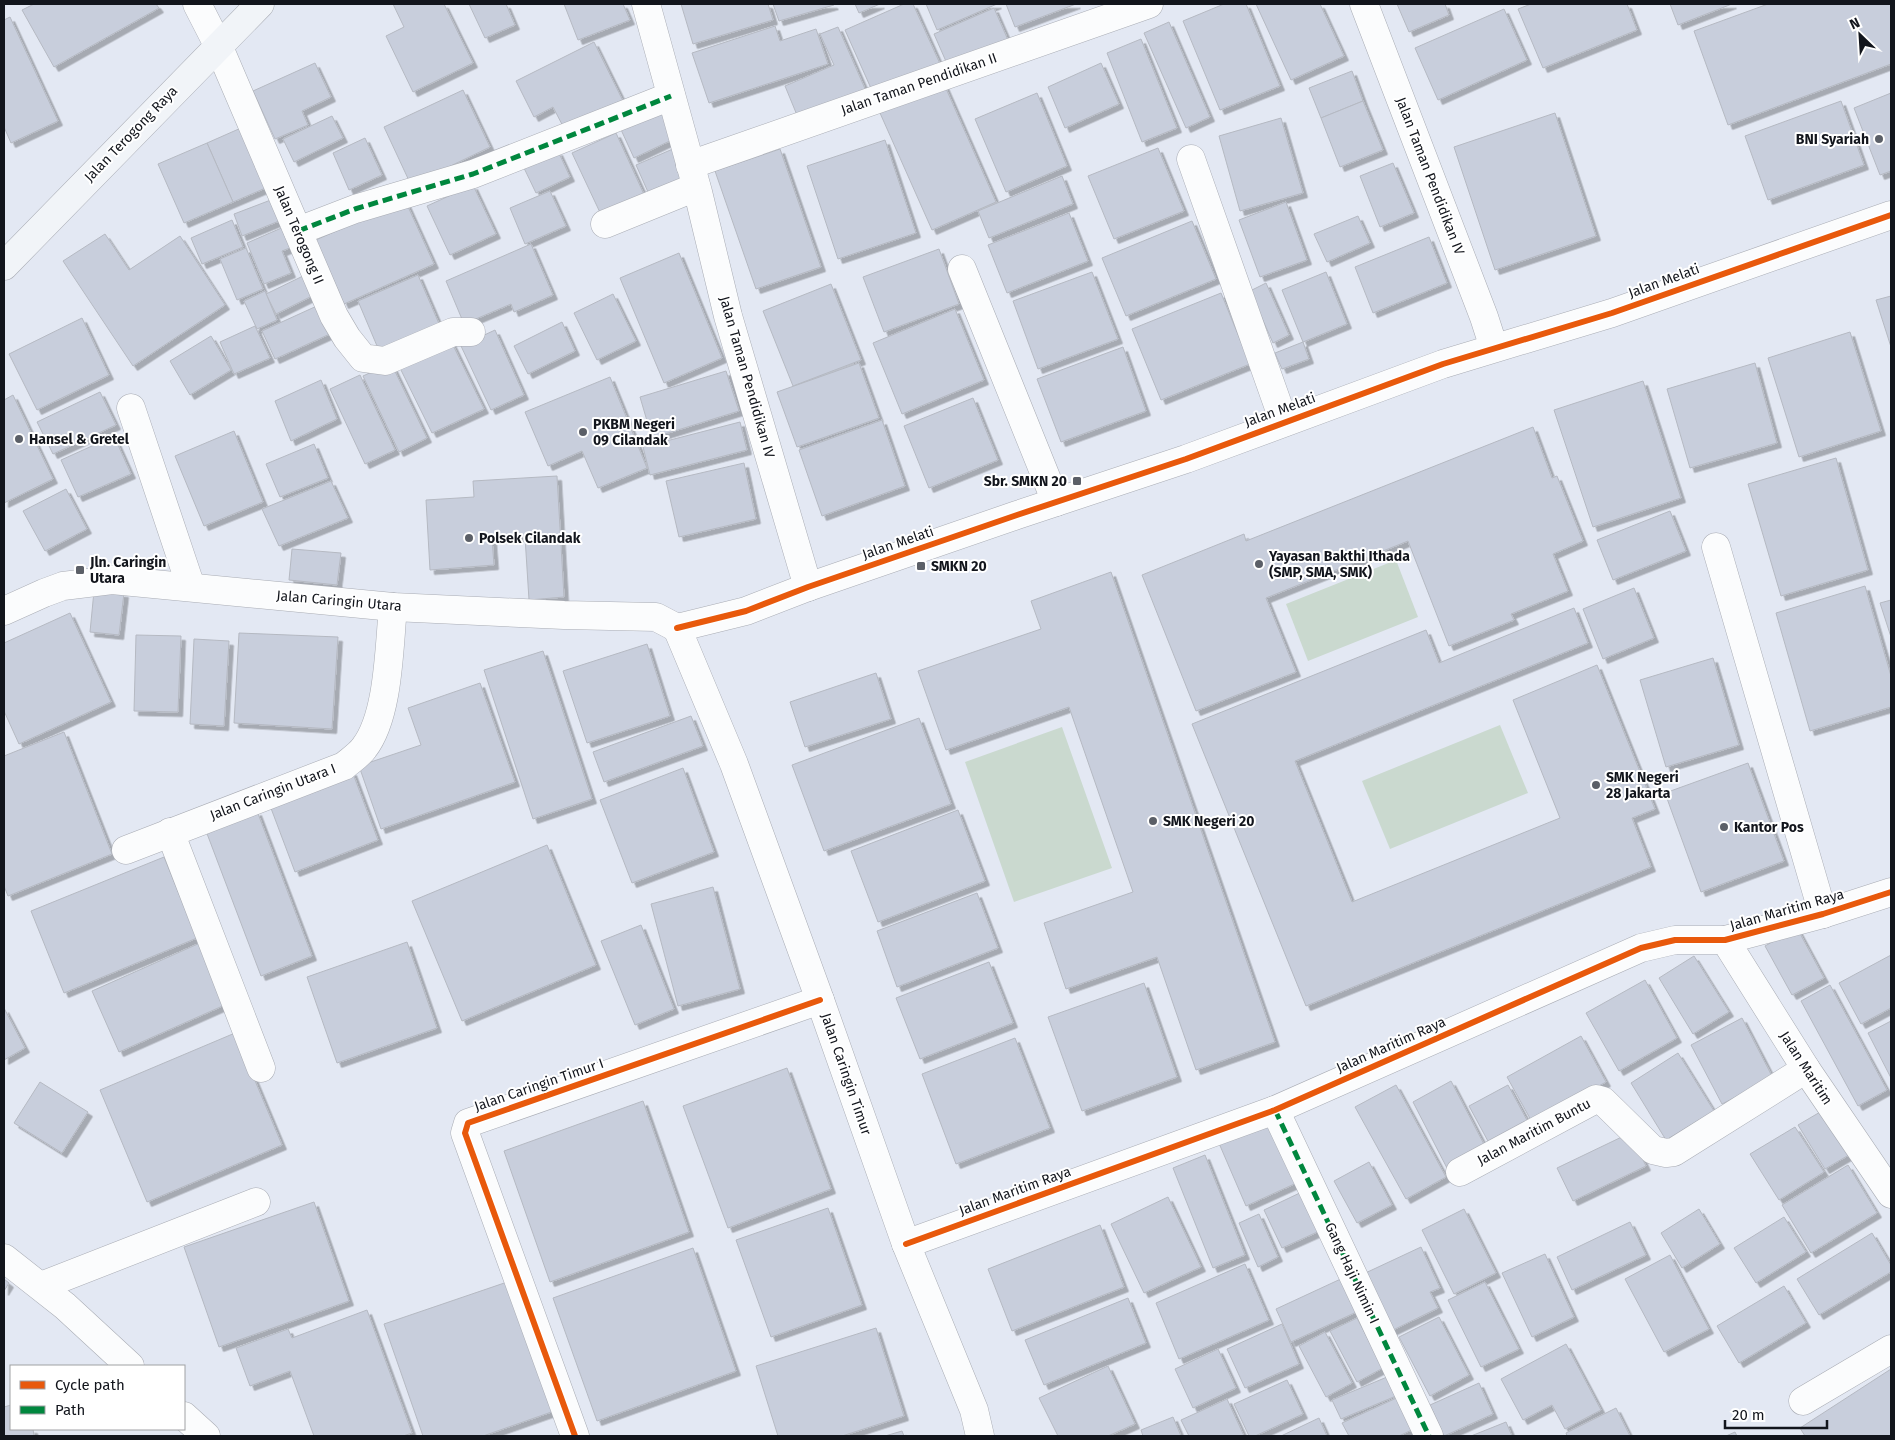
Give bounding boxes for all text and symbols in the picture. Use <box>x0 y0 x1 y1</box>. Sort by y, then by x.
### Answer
north arrow <box>1835 10 1885 60</box>
text: N <box>1847 14 1863 33</box>
street label: Jalan Taman Pendidikan II <box>839 49 999 119</box>
street label: Jalan Terogong Raya <box>81 82 181 186</box>
street label: Jalan Taman Pendidikan IV <box>1392 95 1468 257</box>
place label: BNI Syariah <box>1796 131 1869 148</box>
marker: BNI Syariah <box>1873 133 1885 145</box>
street label: Jalan Terogong II <box>271 183 327 287</box>
street label: Jalan Melati <box>1626 260 1702 302</box>
street label: Jalan Taman Pendidikan IV <box>716 294 778 460</box>
street label: Jalan Melati <box>1242 389 1318 431</box>
place label: PKBM Negeri 09 Cilandak <box>593 416 675 449</box>
marker: PKBM Negeri 09 Cilandak <box>577 426 589 438</box>
place label: Hansel & Gretel <box>29 431 130 448</box>
marker: Hansel & Gretel <box>13 433 25 445</box>
place label: Sbr. SMKN 20 <box>984 473 1067 490</box>
marker: Sbr. SMKN 20 <box>1071 475 1083 487</box>
street label: Jalan Melati <box>860 523 936 563</box>
place label: Polsek Cilandak <box>479 530 581 547</box>
marker: Polsek Cilandak <box>463 532 475 544</box>
place label: Yayasan Bakthi Ithada (SMP, SMA, SMK) <box>1268 548 1410 581</box>
place label: Jln. Caringin Utara <box>89 554 166 587</box>
place label: SMKN 20 <box>931 558 987 575</box>
marker: Yayasan Bakthi Ithada (SMP, SMA, SMK) <box>1253 558 1265 570</box>
marker: SMKN 20 <box>915 560 927 572</box>
marker: Jln. Caringin Utara <box>74 564 86 576</box>
street label: Jalan Caringin Utara <box>276 587 402 615</box>
street label: Jalan Caringin Utara I <box>208 760 338 824</box>
place label: SMK Negeri 28 Jakarta <box>1606 769 1679 802</box>
marker: SMK Negeri 28 Jakarta <box>1590 779 1602 791</box>
place label: SMK Negeri 20 <box>1163 813 1255 830</box>
marker: SMK Negeri 20 <box>1147 815 1159 827</box>
place label: Kantor Pos <box>1734 819 1804 836</box>
marker: Kantor Pos <box>1718 821 1730 833</box>
street label: Jalan Maritim Raya <box>1728 886 1846 934</box>
street label: Jalan Caringin Timur <box>817 1011 875 1138</box>
street label: Jalan Maritim Raya <box>1334 1013 1448 1077</box>
street label: Jalan Maritim <box>1776 1028 1836 1108</box>
street label: Jalan Caringin Timur I <box>472 1055 606 1115</box>
street label: Jalan Maritim Buntu <box>1474 1095 1594 1169</box>
street label: Jalan Maritim Raya <box>957 1163 1073 1219</box>
street label: Gang Haji Nimin I <box>1321 1220 1383 1326</box>
legend <box>10 1365 185 1430</box>
text: Cycle path <box>55 1376 125 1394</box>
scale bar <box>1725 1398 1828 1430</box>
text: Path <box>55 1401 85 1419</box>
text: 20 m <box>1732 1406 1765 1424</box>

